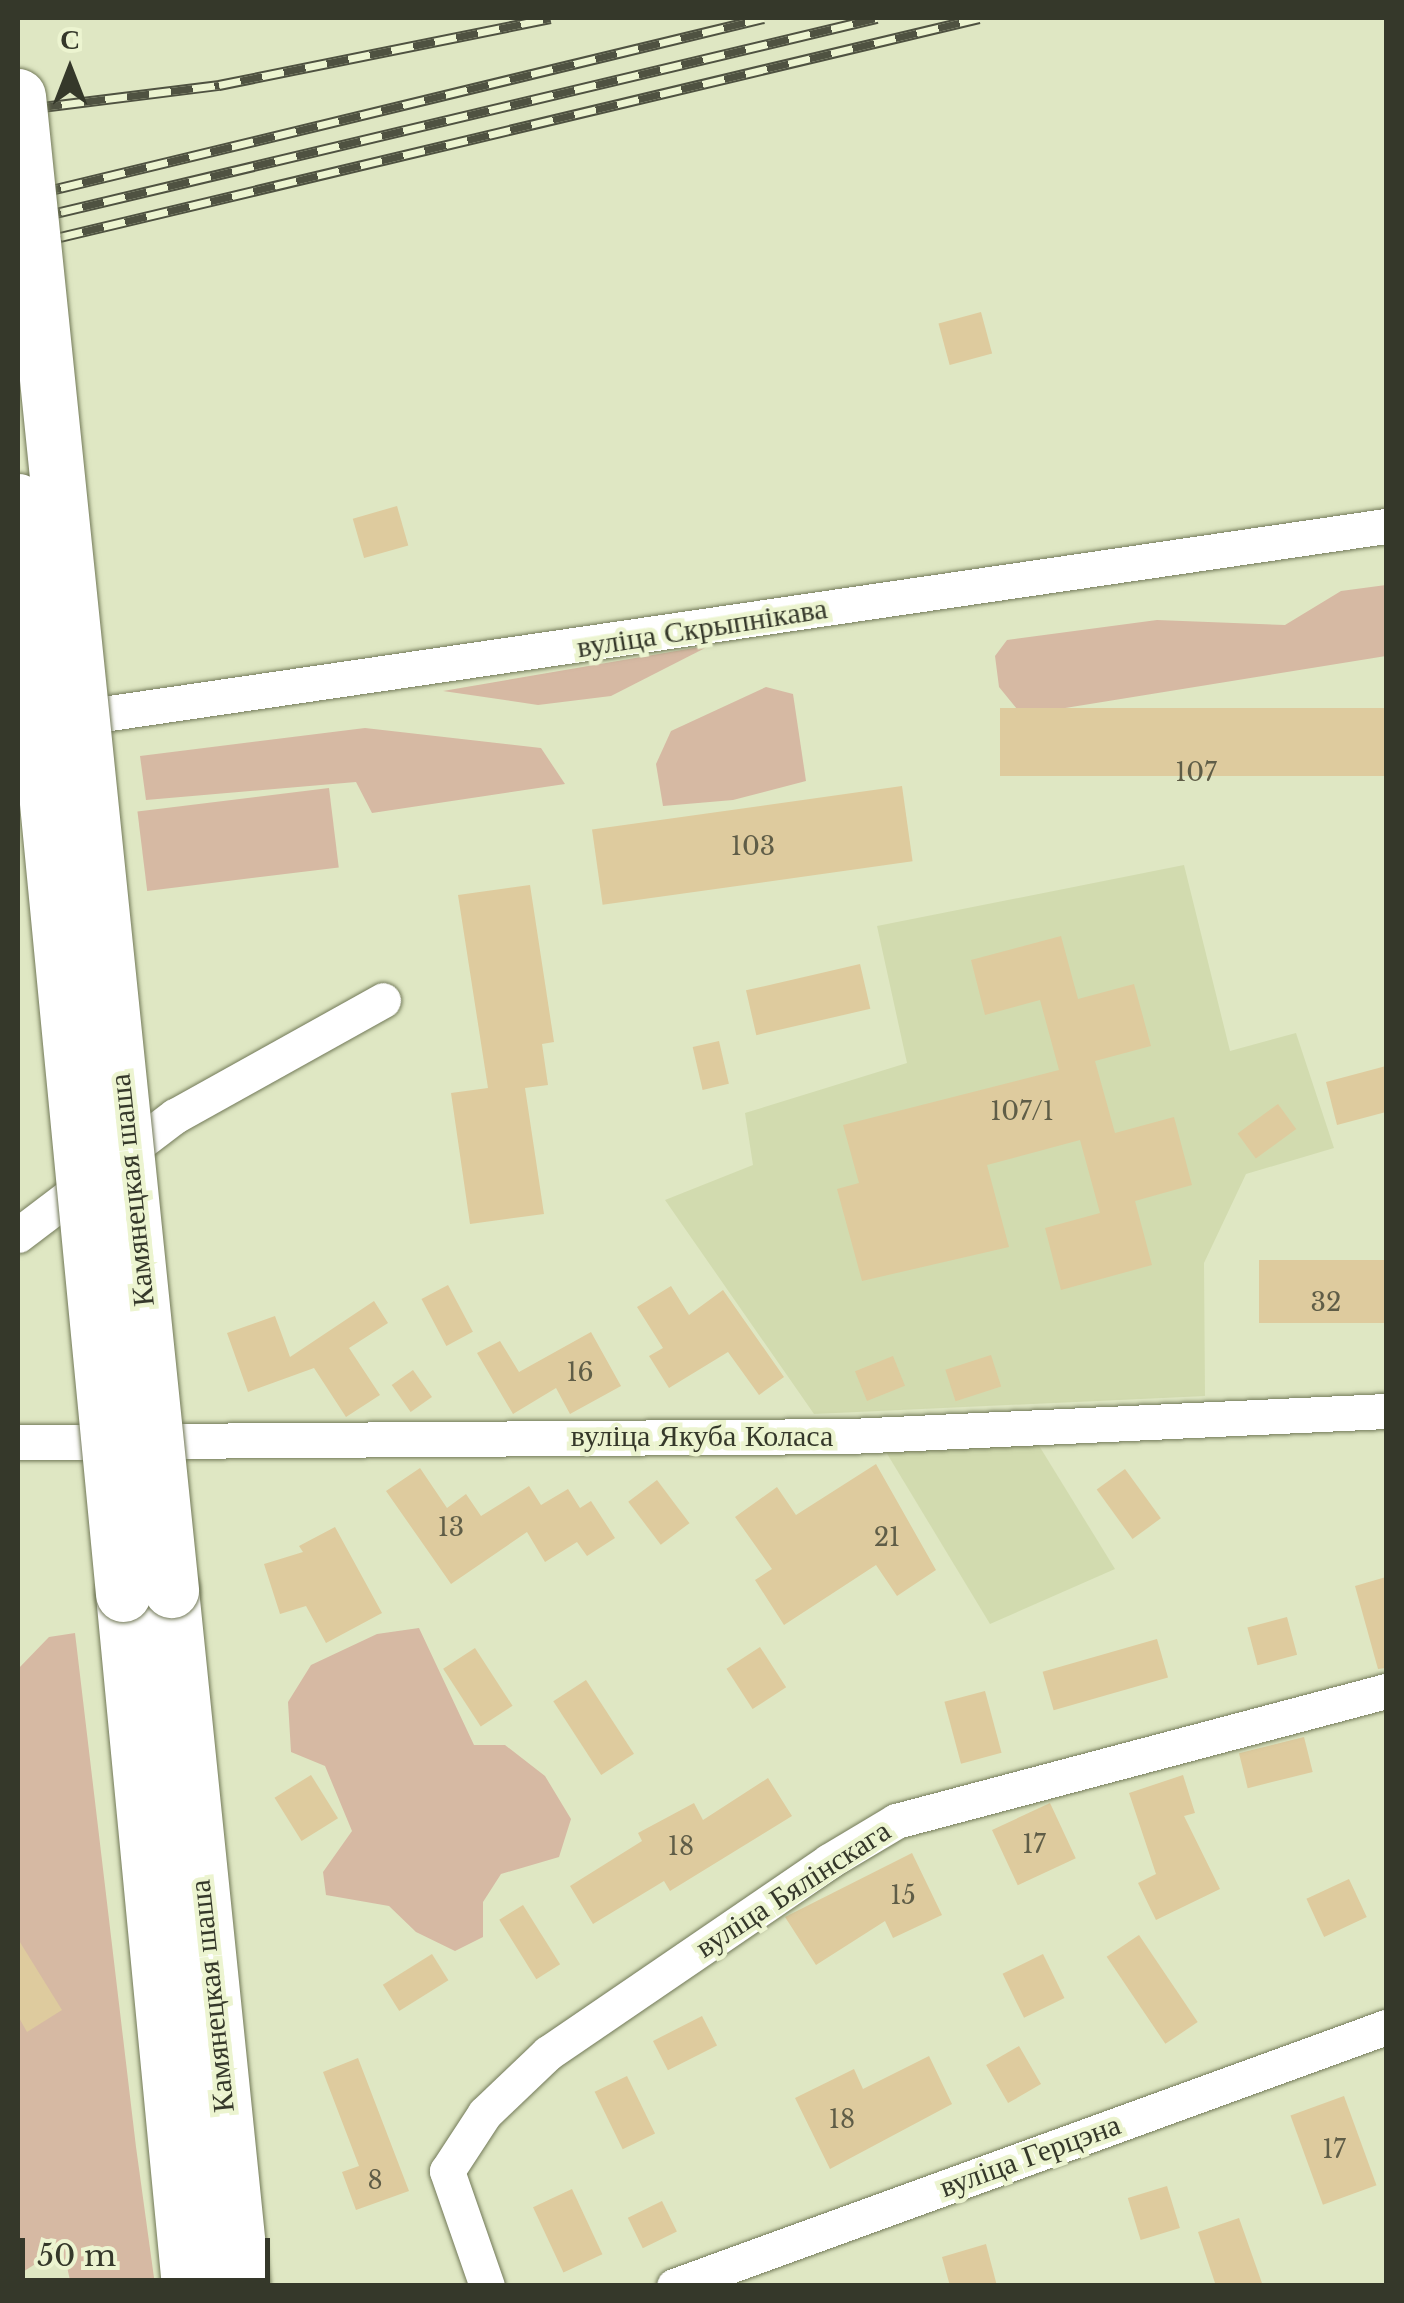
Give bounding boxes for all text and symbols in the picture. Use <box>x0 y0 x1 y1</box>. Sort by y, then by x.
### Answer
north arrow <box>20 20 120 120</box>
text: С <box>60 22 80 57</box>
street label: вуліца Скрыпнікава <box>574 590 830 666</box>
house number: 107 <box>1175 758 1217 788</box>
house number: 103 <box>731 832 775 862</box>
street label: Камянецкая шаша <box>102 1072 162 1308</box>
house number: 107/1 <box>990 1097 1054 1127</box>
house number: 32 <box>1311 1288 1341 1318</box>
house number: 16 <box>566 1358 594 1388</box>
street label: вуліца Якуба Коласа <box>571 1418 833 1454</box>
house number: 13 <box>438 1513 464 1543</box>
house number: 21 <box>874 1523 900 1553</box>
street label: вуліца Бялінскага <box>689 1813 897 1965</box>
house number: 17 <box>1022 1830 1046 1860</box>
house number: 18 <box>668 1832 694 1862</box>
street label: Камянецкая шаша <box>182 1878 242 2114</box>
house number: 15 <box>890 1881 916 1911</box>
house number: 18 <box>829 2105 855 2135</box>
street label: вуліца Герцэна <box>935 2107 1125 2205</box>
house number: 17 <box>1322 2135 1346 2165</box>
house number: 8 <box>367 2166 383 2196</box>
scale bar <box>25 2218 275 2280</box>
text: 50 m <box>37 2237 116 2274</box>

